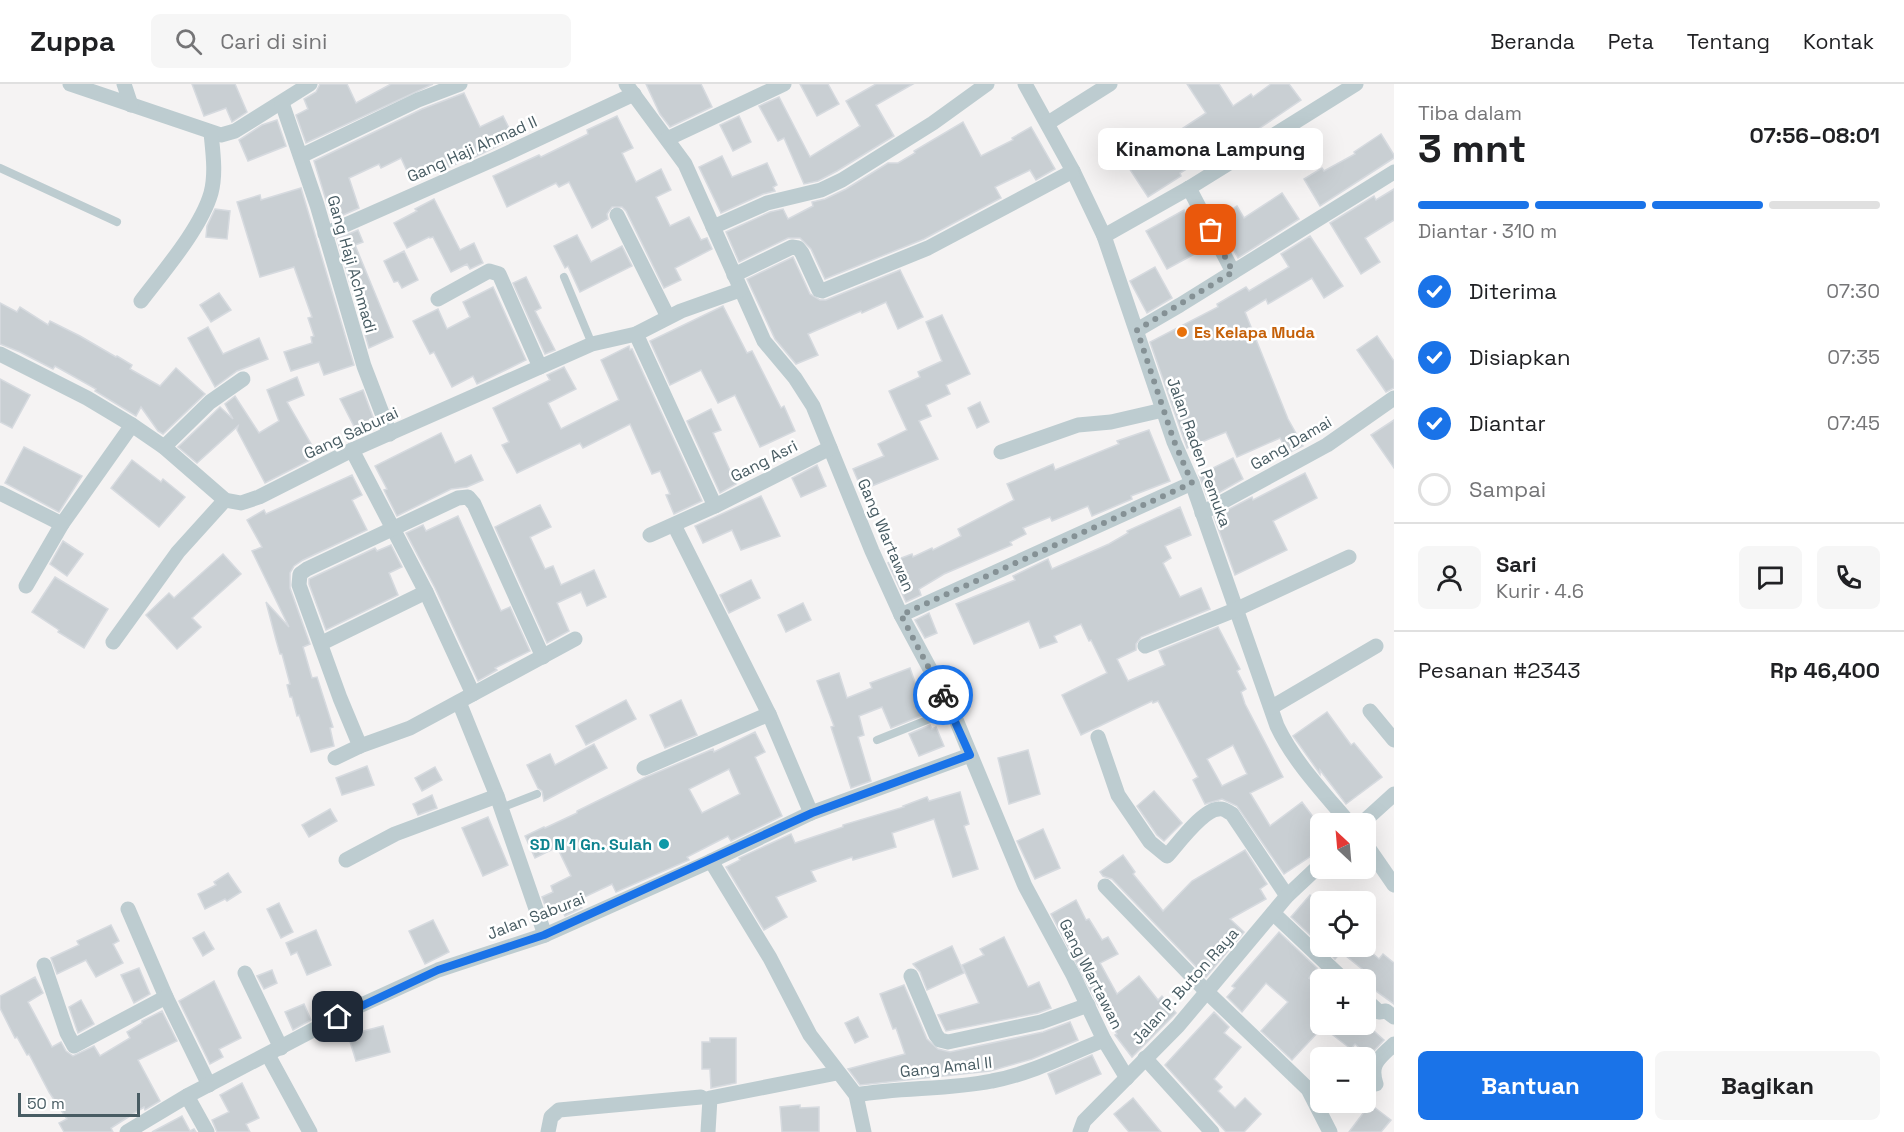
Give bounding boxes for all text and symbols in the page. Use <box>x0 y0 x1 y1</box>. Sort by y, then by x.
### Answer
search box <box>151 14 571 68</box>
text: Zuppa <box>30 23 115 59</box>
icon: search <box>172 25 205 58</box>
text: Cari di sini <box>220 27 327 55</box>
text: Beranda <box>1490 28 1575 55</box>
text: Peta <box>1608 28 1654 55</box>
text: Tentang <box>1687 28 1770 55</box>
text: Kontak <box>1803 28 1874 55</box>
text: Tiba dalam <box>1418 100 1522 126</box>
street label: Gang Haji Ahmad II <box>404 111 540 187</box>
text: 07:56–08:01 <box>1750 121 1880 149</box>
text: 3 mnt <box>1418 124 1526 173</box>
callout: Kinamona Lampung <box>1098 128 1324 170</box>
text: Kinamona Lampung <box>1116 136 1305 162</box>
street label: Gang Haji Achmadi <box>322 193 382 335</box>
pin <box>1185 204 1236 255</box>
icon: bag <box>1194 213 1227 246</box>
text: Diantar · 310 m <box>1418 218 1557 244</box>
icon: check <box>1418 275 1451 308</box>
text: Diterima <box>1469 277 1557 305</box>
text: 07:30 <box>1826 278 1880 304</box>
place label: Es Kelapa Muda <box>1194 322 1315 343</box>
marker: Es Kelapa Muda <box>1175 325 1189 339</box>
icon: check <box>1418 341 1451 374</box>
text: Disiapkan <box>1469 343 1571 371</box>
text: 07:35 <box>1827 344 1880 370</box>
street label: Jalan Raden Pemuka <box>1162 374 1236 530</box>
street label: Gang Saburai <box>300 402 402 464</box>
icon: check <box>1418 407 1451 440</box>
text: Diantar <box>1469 409 1546 437</box>
text: 07:45 <box>1827 410 1880 436</box>
street label: Gang Damai <box>1247 411 1335 475</box>
street label: Gang Asri <box>727 435 801 487</box>
street label: Gang Wartawan <box>853 475 919 595</box>
text: Sampai <box>1469 475 1546 503</box>
button: person <box>1418 546 1481 609</box>
button: chat <box>1739 546 1802 609</box>
button: phone <box>1817 546 1880 609</box>
text: Sari <box>1496 550 1537 578</box>
text: Kurir · 4.6 <box>1496 578 1584 604</box>
text: Pesanan #2343 <box>1418 656 1581 684</box>
text: Rp 46,400 <box>1770 656 1880 684</box>
courier <box>913 665 973 725</box>
icon: bike <box>927 679 960 712</box>
north arrow <box>1310 813 1376 879</box>
map controls <box>1310 813 1376 1113</box>
place label: SD N 1 Gn. Sulah <box>530 834 652 855</box>
marker: SD N 1 Gn. Sulah <box>657 837 671 851</box>
street label: Jalan Saburai <box>484 888 588 944</box>
button: locate <box>1310 891 1376 957</box>
street label: Gang Wartawan <box>1054 915 1128 1033</box>
street label: Jalan P. Buton Raya <box>1127 923 1243 1049</box>
button: + <box>1310 969 1376 1035</box>
pin <box>312 991 363 1042</box>
icon: home <box>321 1000 354 1033</box>
button: − <box>1310 1047 1376 1113</box>
button: Bantuan <box>1418 1051 1643 1120</box>
button: Bagikan <box>1655 1051 1880 1120</box>
street label: Gang Amal II <box>899 1052 993 1082</box>
scale bar <box>18 1090 140 1118</box>
text: 50 m <box>27 1093 65 1114</box>

